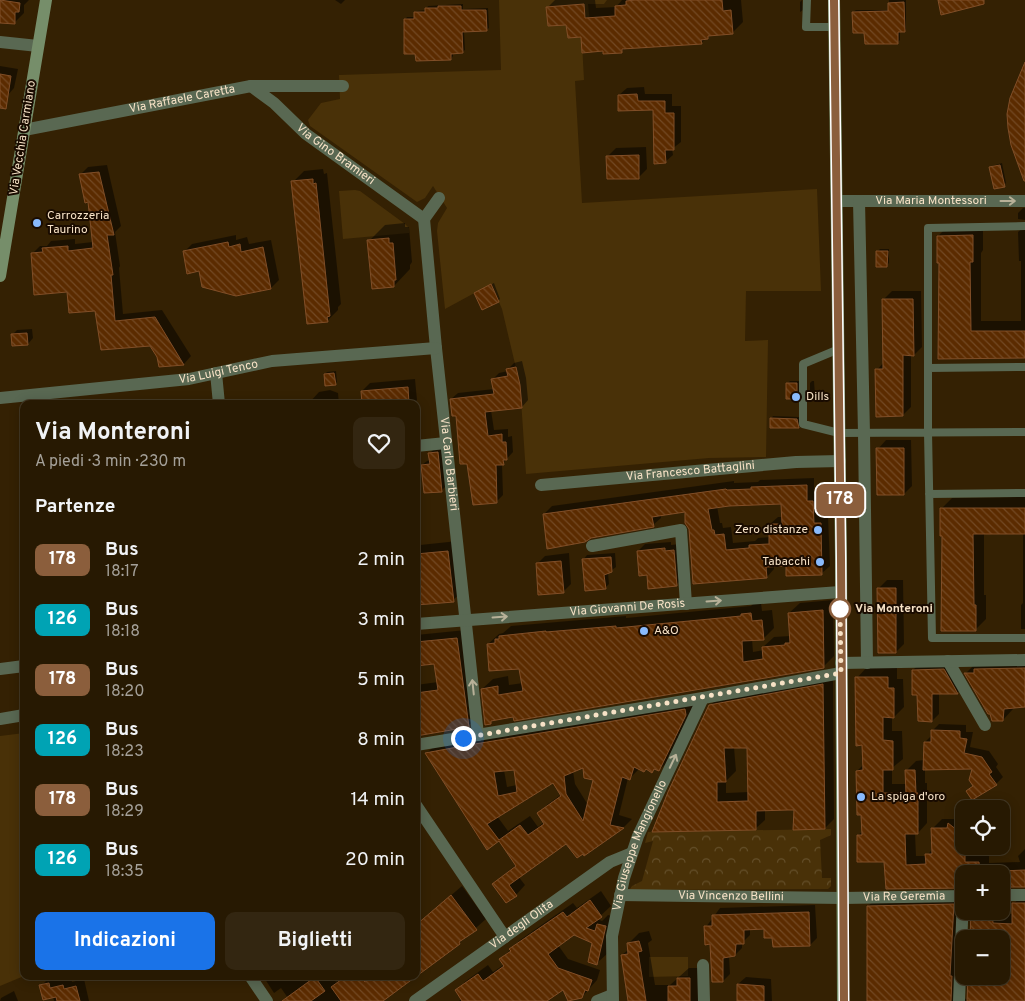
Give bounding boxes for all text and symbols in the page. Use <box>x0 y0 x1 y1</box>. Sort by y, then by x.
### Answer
street label: Via Vecchia Carmiano <box>6 79 40 197</box>
street label: Via Raffaele Caretta <box>128 81 236 117</box>
street label: Via Gino Bramieri <box>292 120 378 189</box>
street label: Via Maria Montessori <box>875 193 987 209</box>
one-way arrow <box>1000 196 1016 206</box>
place label: Carrozzeria Taurino <box>47 208 109 238</box>
marker: Carrozzeria Taurino <box>31 217 43 229</box>
street label: Via Luigi Tenco <box>178 356 260 388</box>
place label: Dills <box>806 389 829 405</box>
marker: Dills <box>790 391 802 403</box>
street label: Via Carlo Barbieri <box>436 416 462 512</box>
button: heart <box>353 417 405 469</box>
text: Via Monteroni <box>35 418 191 448</box>
text: A piedi · 3 min · 230 m <box>35 452 186 472</box>
street label: Via Francesco Battaglini <box>625 458 756 485</box>
line badge: 178 <box>811 484 869 516</box>
text: 178 <box>826 488 854 511</box>
text: Partenze <box>35 495 115 519</box>
place label: Zero distanze <box>735 522 808 538</box>
marker: Zero distanze <box>812 524 824 536</box>
text: Bus <box>105 538 139 562</box>
text: 178 <box>49 548 76 571</box>
text: 2 min <box>357 548 405 572</box>
place label: Tabacchi <box>762 554 810 570</box>
marker: Tabacchi <box>814 556 826 568</box>
text: 18:17 <box>105 562 139 582</box>
street label: Via Giovanni De Rosis <box>569 596 686 620</box>
one-way arrow <box>706 597 722 606</box>
text: Bus <box>105 598 139 622</box>
marker: Via Monteroni <box>829 598 851 620</box>
place label: Via Monteroni <box>855 601 933 617</box>
text: 126 <box>48 608 77 631</box>
text: 3 min <box>357 608 405 632</box>
one-way arrow <box>491 612 507 622</box>
text: 18:18 <box>105 622 140 642</box>
place label: A&O <box>654 623 679 639</box>
marker: A&O <box>638 625 650 637</box>
text: Bus <box>105 658 139 682</box>
text: 178 <box>49 668 76 691</box>
text: 5 min <box>357 668 405 692</box>
one-way arrow <box>468 679 478 695</box>
text: 18:20 <box>105 682 144 702</box>
text: Bus <box>105 718 139 742</box>
your location <box>451 726 476 751</box>
text: 126 <box>48 728 77 751</box>
text: 8 min <box>357 728 405 752</box>
text: 18:23 <box>105 742 144 762</box>
one-way arrow <box>669 754 679 769</box>
street label: Via Giuseppe Mangionello <box>609 777 671 913</box>
text: Bus <box>105 778 139 802</box>
text: 178 <box>49 788 76 811</box>
text: 14 min <box>350 788 405 812</box>
place label: La spiga d'oro <box>871 789 946 805</box>
marker: La spiga d'oro <box>855 791 867 803</box>
map controls <box>955 800 1010 985</box>
button: locate <box>955 800 1010 855</box>
text: 18:29 <box>105 802 144 822</box>
text: Bus <box>105 838 139 862</box>
text: 126 <box>48 848 77 871</box>
text: 20 min <box>345 848 405 872</box>
text: 18:35 <box>105 862 144 882</box>
button: + <box>955 865 1010 920</box>
street label: Via Vincenzo Bellini <box>678 888 784 905</box>
street label: Via Re Geremia <box>863 888 945 906</box>
street label: Via degli Olita <box>486 897 557 953</box>
button: Indicazioni <box>35 912 215 970</box>
button: Biglietti <box>225 912 405 970</box>
button: − <box>955 930 1010 985</box>

